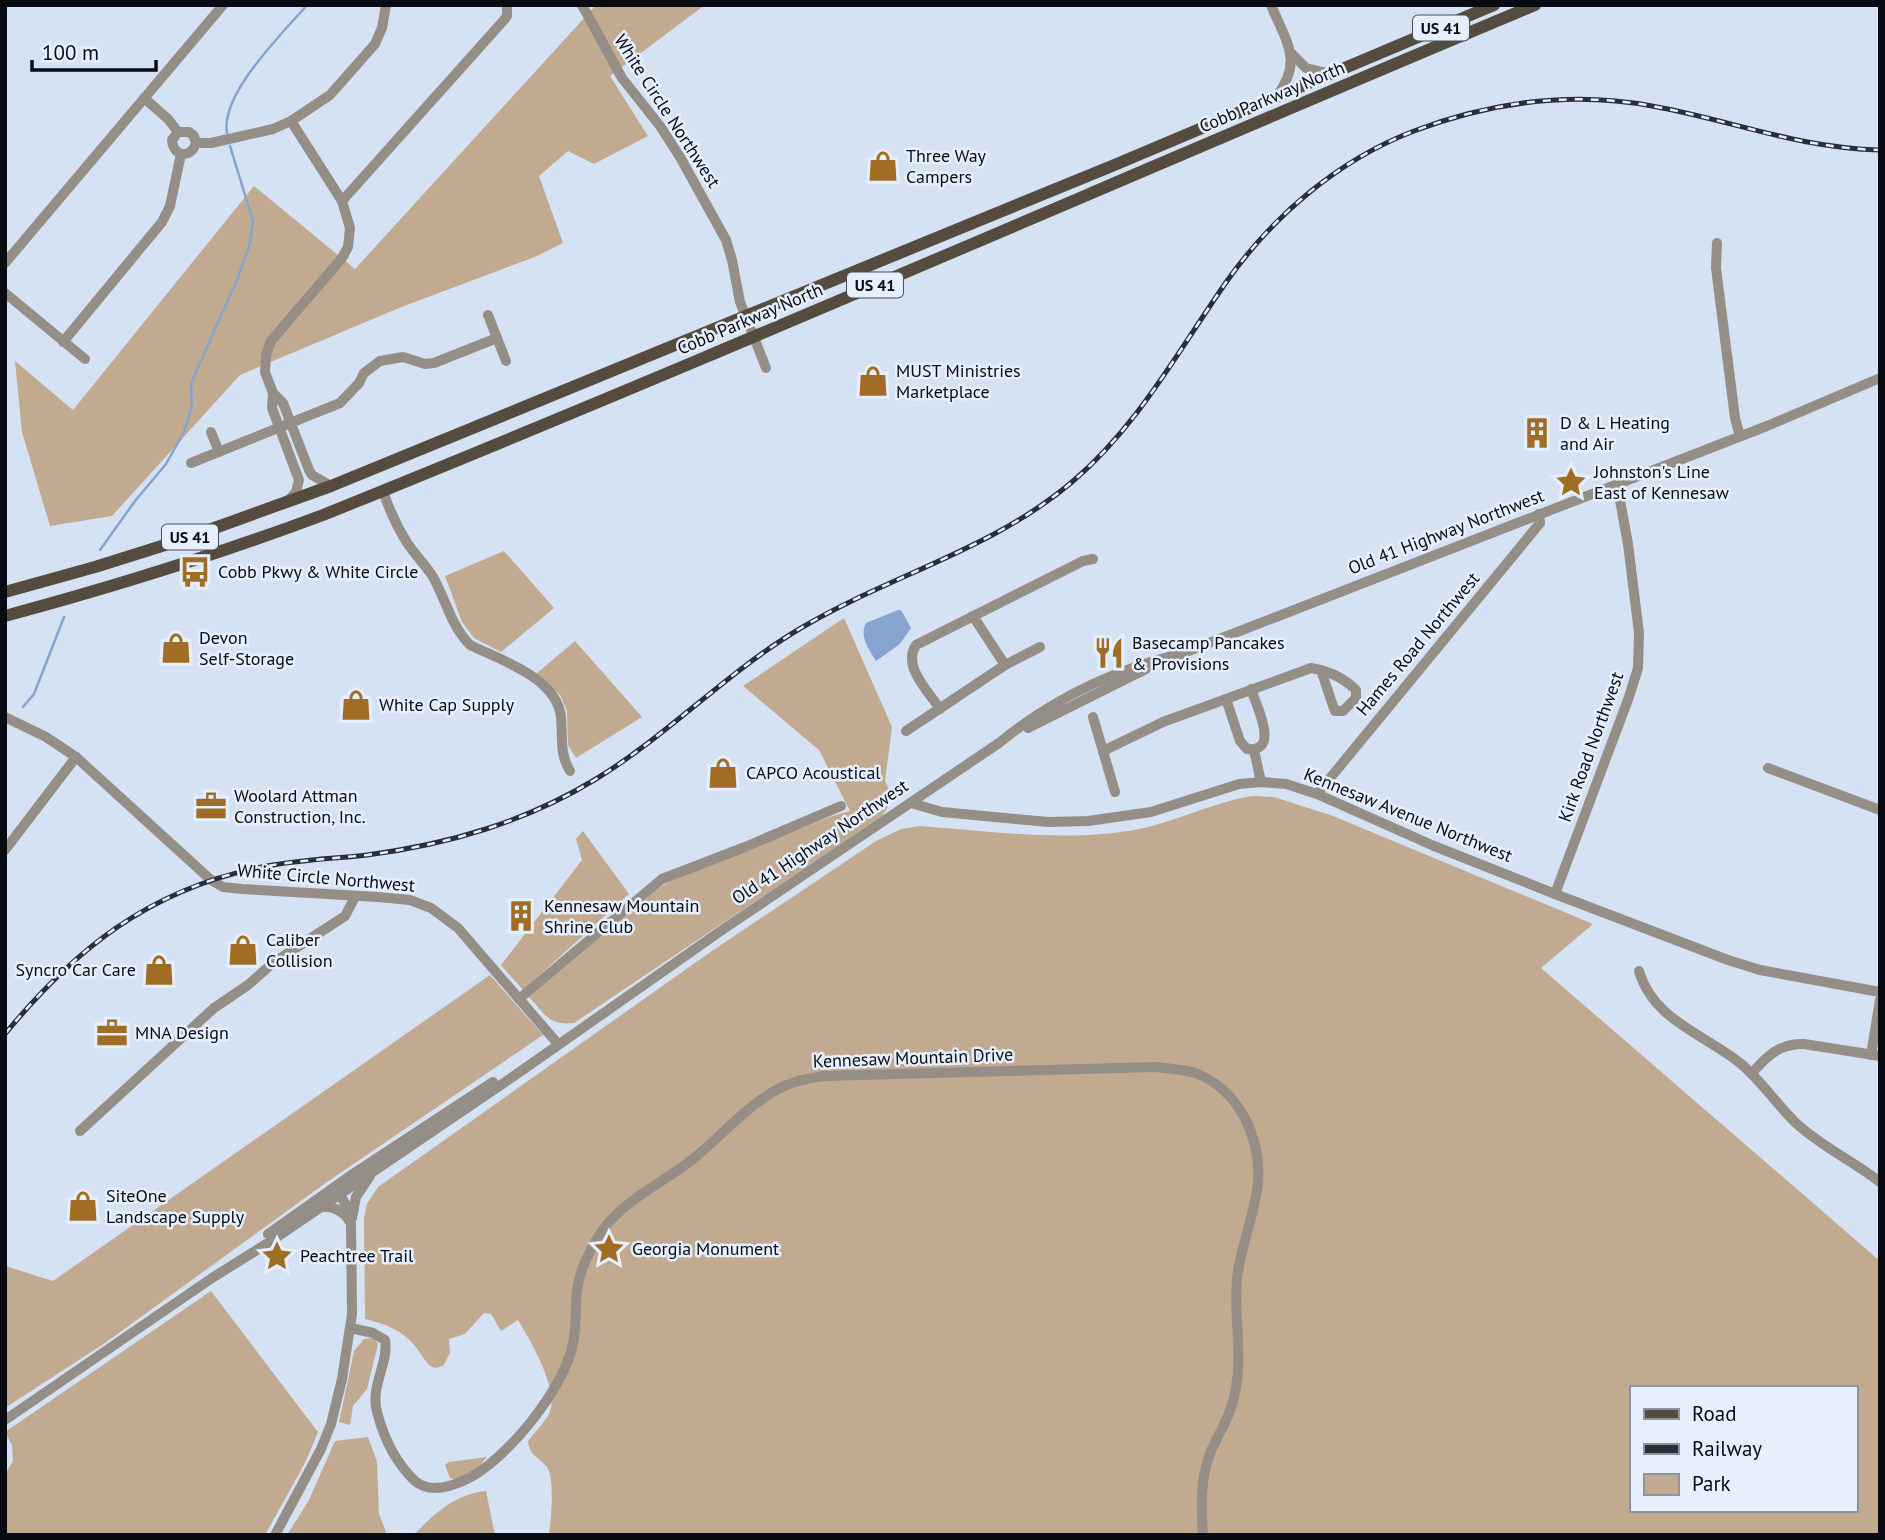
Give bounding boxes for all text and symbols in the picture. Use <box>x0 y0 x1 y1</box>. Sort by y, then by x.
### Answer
road number: US 41 <box>1413 16 1469 40</box>
scale bar <box>32 28 156 72</box>
street label: White Circle Northwest <box>609 30 726 192</box>
text: 100 m <box>42 39 99 66</box>
street label: Cobb Parkway North <box>1196 56 1348 138</box>
place label: Three Way Campers <box>906 144 987 188</box>
shop icon: Three Way Campers <box>866 149 900 183</box>
road number: US 41 <box>847 272 903 298</box>
street label: Cobb Parkway North <box>674 278 826 360</box>
place label: MUST Ministries Marketplace <box>896 359 1021 403</box>
shop icon: MUST Ministries Marketplace <box>856 364 890 398</box>
place label: D & L Heating and Air <box>1560 411 1670 455</box>
building icon: D & L Heating and Air <box>1520 416 1554 450</box>
place label: Johnston's Line East of Kennesaw <box>1593 460 1730 504</box>
place icon: Johnston's Line East of Kennesaw <box>1554 465 1588 499</box>
street label: Old 41 Highway Northwest <box>1345 484 1547 580</box>
road number: US 41 <box>162 524 218 550</box>
bus stop icon: Cobb Pkwy & White Circle <box>178 555 212 589</box>
place label: Cobb Pkwy & White Circle <box>218 560 418 583</box>
street label: Hames Road Northwest <box>1351 567 1484 720</box>
place label: Devon Self-Storage <box>199 626 294 670</box>
shop icon: Devon Self-Storage <box>159 631 193 665</box>
place label: Basecamp Pancakes & Provisions <box>1132 631 1285 675</box>
restaurant icon: Basecamp Pancakes & Provisions <box>1092 636 1126 670</box>
street label: Kirk Road Northwest <box>1553 669 1628 825</box>
shop icon: White Cap Supply <box>339 688 373 722</box>
place label: White Cap Supply <box>379 693 515 716</box>
shop icon: CAPCO Acoustical <box>706 756 740 790</box>
place label: CAPCO Acoustical <box>746 761 881 784</box>
street label: Kennesaw Avenue Northwest <box>1301 762 1516 867</box>
street label: Old 41 Highway Northwest <box>727 774 912 909</box>
place label: Woolard Attman Construction, Inc. <box>234 784 366 828</box>
office icon: Woolard Attman Construction, Inc. <box>194 789 228 823</box>
street label: White Circle Northwest <box>236 858 416 897</box>
place label: Kennesaw Mountain Shrine Club <box>544 894 699 938</box>
building icon: Kennesaw Mountain Shrine Club <box>504 899 538 933</box>
place label: Caliber Collision <box>266 928 333 972</box>
shop icon: Caliber Collision <box>226 933 260 967</box>
shop icon: Syncro Car Care <box>142 953 176 987</box>
place label: Syncro Car Care <box>16 958 136 981</box>
office icon: MNA Design <box>95 1016 129 1050</box>
place label: MNA Design <box>135 1021 229 1044</box>
street label: Kennesaw Mountain Drive <box>812 1043 1014 1072</box>
place label: SiteOne Landscape Supply <box>106 1184 245 1228</box>
shop icon: SiteOne Landscape Supply <box>66 1189 100 1223</box>
place icon: Georgia Monument <box>592 1232 626 1266</box>
place label: Georgia Monument <box>632 1237 779 1260</box>
place icon: Peachtree Trail <box>260 1239 294 1273</box>
place label: Peachtree Trail <box>300 1244 414 1267</box>
legend <box>1630 1386 1857 1512</box>
text: Road <box>1692 1400 1736 1427</box>
text: Railway <box>1692 1435 1762 1462</box>
text: Park <box>1692 1470 1731 1497</box>

